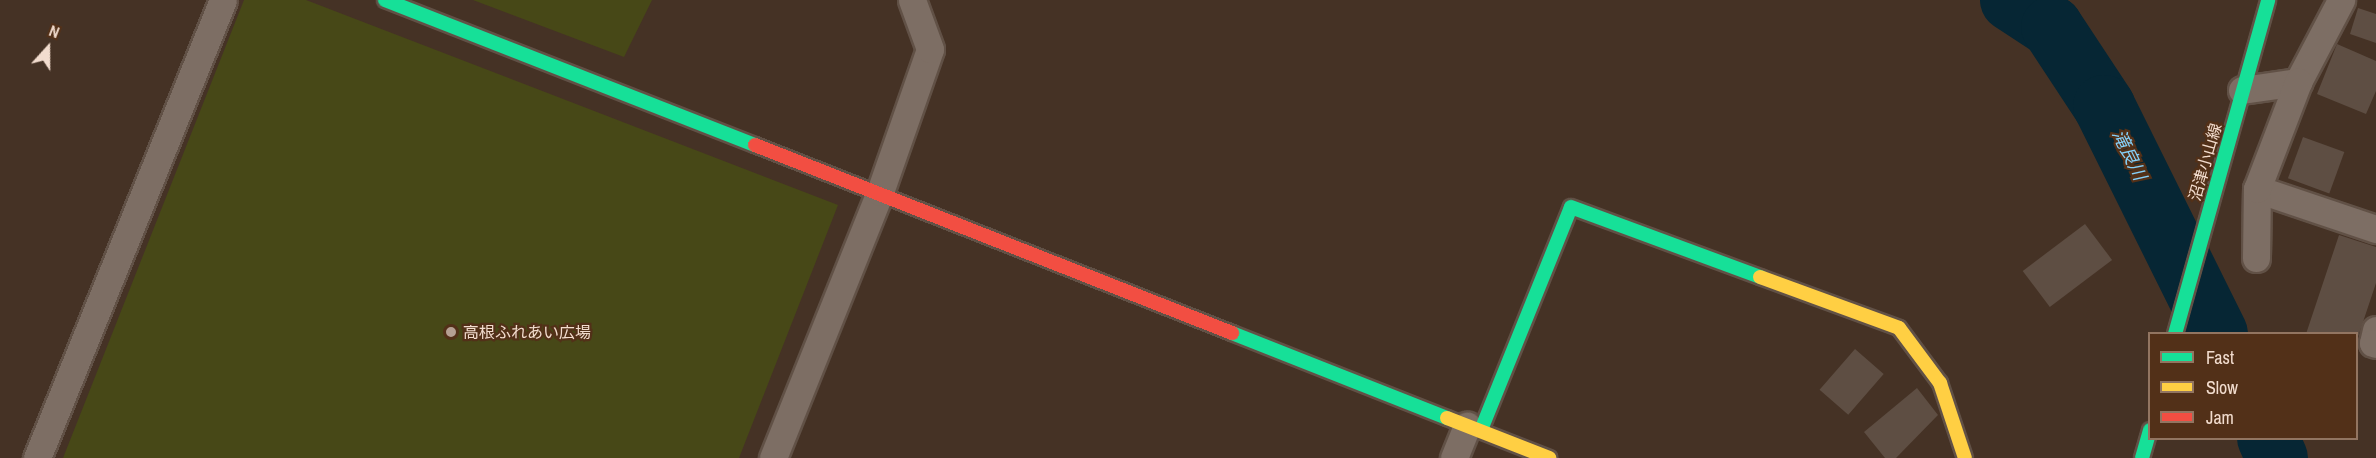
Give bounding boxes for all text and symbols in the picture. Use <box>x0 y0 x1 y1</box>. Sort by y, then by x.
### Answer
north arrow <box>18 18 78 78</box>
text: N <box>46 19 63 43</box>
street label: 沼津小山線 <box>2185 121 2225 203</box>
water label: 滝良川 <box>2107 126 2151 184</box>
place label: 高根ふれあい広場 <box>463 322 591 342</box>
marker: 高根ふれあい広場 <box>444 325 458 339</box>
legend <box>2148 332 2358 440</box>
text: Fast <box>2206 345 2234 370</box>
text: Slow <box>2206 375 2238 400</box>
text: Jam <box>2206 405 2234 430</box>

